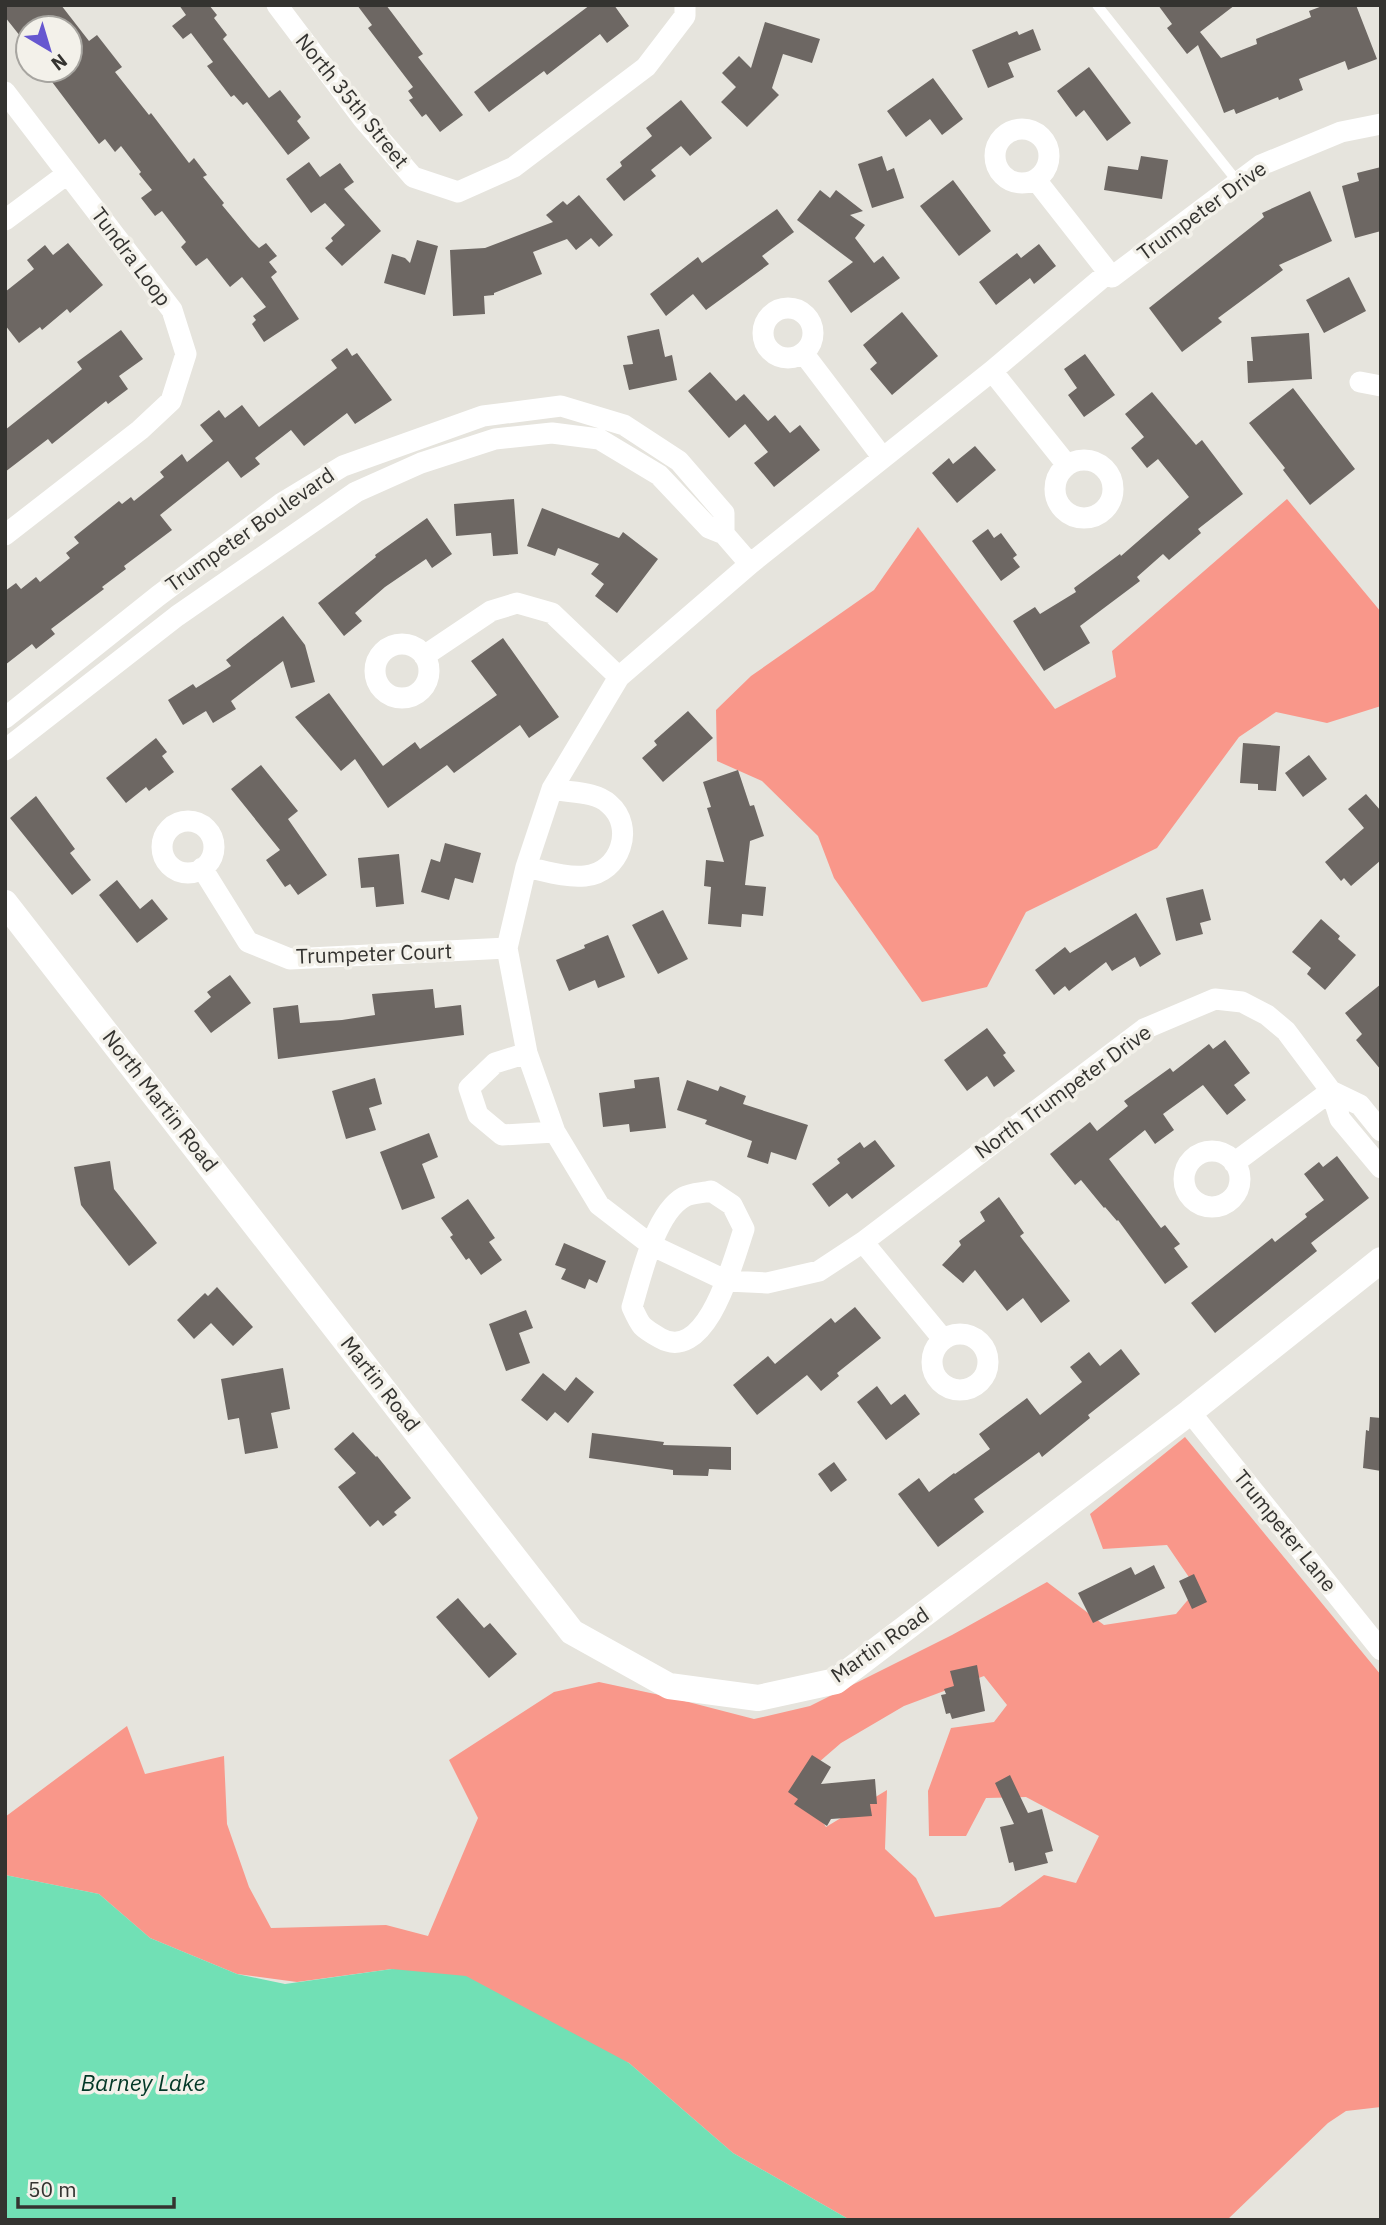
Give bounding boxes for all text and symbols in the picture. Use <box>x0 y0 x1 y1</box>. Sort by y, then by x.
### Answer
north arrow <box>14 14 84 84</box>
street label: North 35th Street <box>290 27 416 174</box>
text: N <box>47 49 72 76</box>
street label: Trumpeter Drive <box>1131 154 1272 266</box>
street label: Tundra Loop <box>85 201 178 311</box>
street label: Trumpeter Boulevard <box>160 460 339 598</box>
street label: Trumpeter Court <box>295 936 452 970</box>
street label: North Trumpeter Drive <box>969 1018 1156 1165</box>
street label: North Martin Road <box>97 1024 225 1177</box>
street label: Martin Road <box>335 1330 427 1437</box>
street label: Trumpeter Lane <box>1228 1464 1344 1597</box>
street label: Martin Road <box>825 1600 934 1688</box>
water label: Barney Lake <box>81 2067 206 2097</box>
scale bar <box>18 2166 173 2210</box>
text: 50 m <box>28 2175 77 2203</box>

